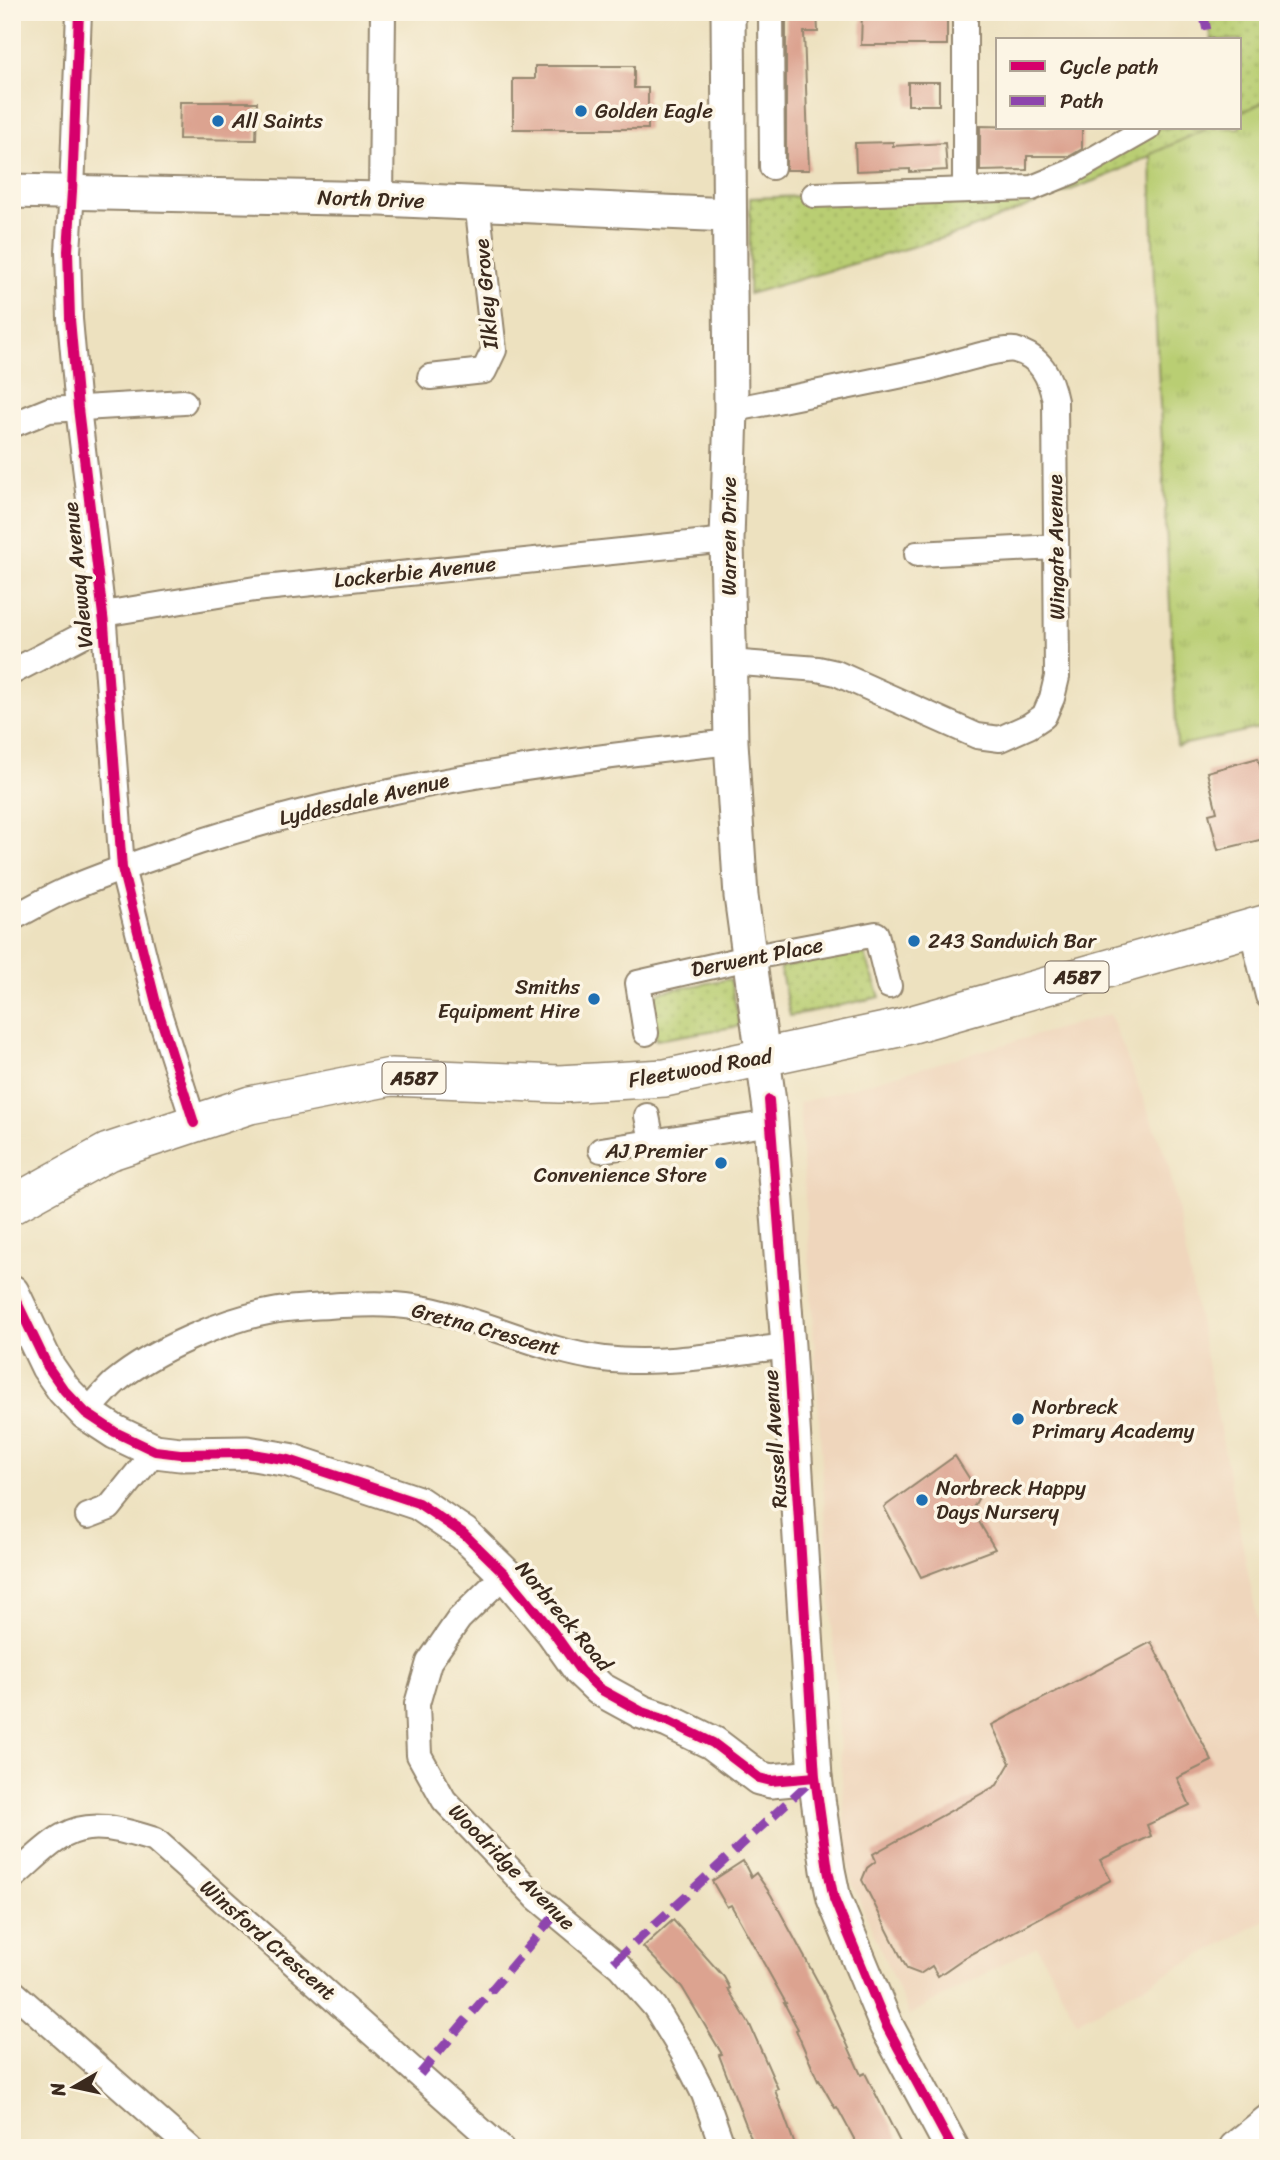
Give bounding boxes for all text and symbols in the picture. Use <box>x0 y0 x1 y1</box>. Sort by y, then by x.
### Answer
legend <box>996 38 1242 130</box>
text: Cycle path <box>1060 48 1159 86</box>
text: Path <box>1060 82 1103 120</box>
place label: Golden Eagle <box>595 92 713 130</box>
place label: All Saints <box>231 102 323 140</box>
marker: Golden Eagle <box>573 103 589 119</box>
marker: All Saints <box>210 113 226 129</box>
street label: North Drive <box>317 178 425 220</box>
street label: Ilkley Grove <box>462 237 510 352</box>
street label: Wingate Avenue <box>1036 474 1076 620</box>
street label: Warren Drive <box>710 476 748 596</box>
street label: Valeway Avenue <box>51 500 105 650</box>
street label: Lockerbie Avenue <box>332 545 498 599</box>
street label: Lyddesdale Avenue <box>275 761 453 837</box>
place label: 243 Sandwich Bar <box>928 922 1097 960</box>
street label: Derwent Place <box>688 926 827 988</box>
marker: 243 Sandwich Bar <box>906 933 922 949</box>
road number: A587 <box>1046 962 1108 993</box>
place label: Smiths Equipment Hire <box>438 968 580 1030</box>
marker: Smiths Equipment Hire <box>586 991 602 1007</box>
street label: Fleetwood Road <box>625 1036 777 1099</box>
road number: A587 <box>382 1062 446 1094</box>
place label: AJ Premier Convenience Store <box>534 1132 708 1194</box>
marker: AJ Premier Convenience Store <box>713 1155 729 1171</box>
street label: Gretna Crescent <box>408 1291 564 1367</box>
street label: Russell Avenue <box>751 1368 799 1509</box>
place label: Norbreck Primary Academy <box>1032 1388 1195 1450</box>
marker: Norbreck Primary Academy <box>1010 1411 1026 1427</box>
place label: Norbreck Happy Days Nursery <box>936 1469 1086 1531</box>
marker: Norbreck Happy Days Nursery <box>914 1492 930 1508</box>
street label: Norbreck Road <box>506 1552 624 1682</box>
street label: Woodridge Avenue <box>439 1794 585 1940</box>
street label: Winsford Crescent <box>191 1869 345 2011</box>
north arrow <box>38 2052 108 2122</box>
text: N <box>40 2080 75 2100</box>

